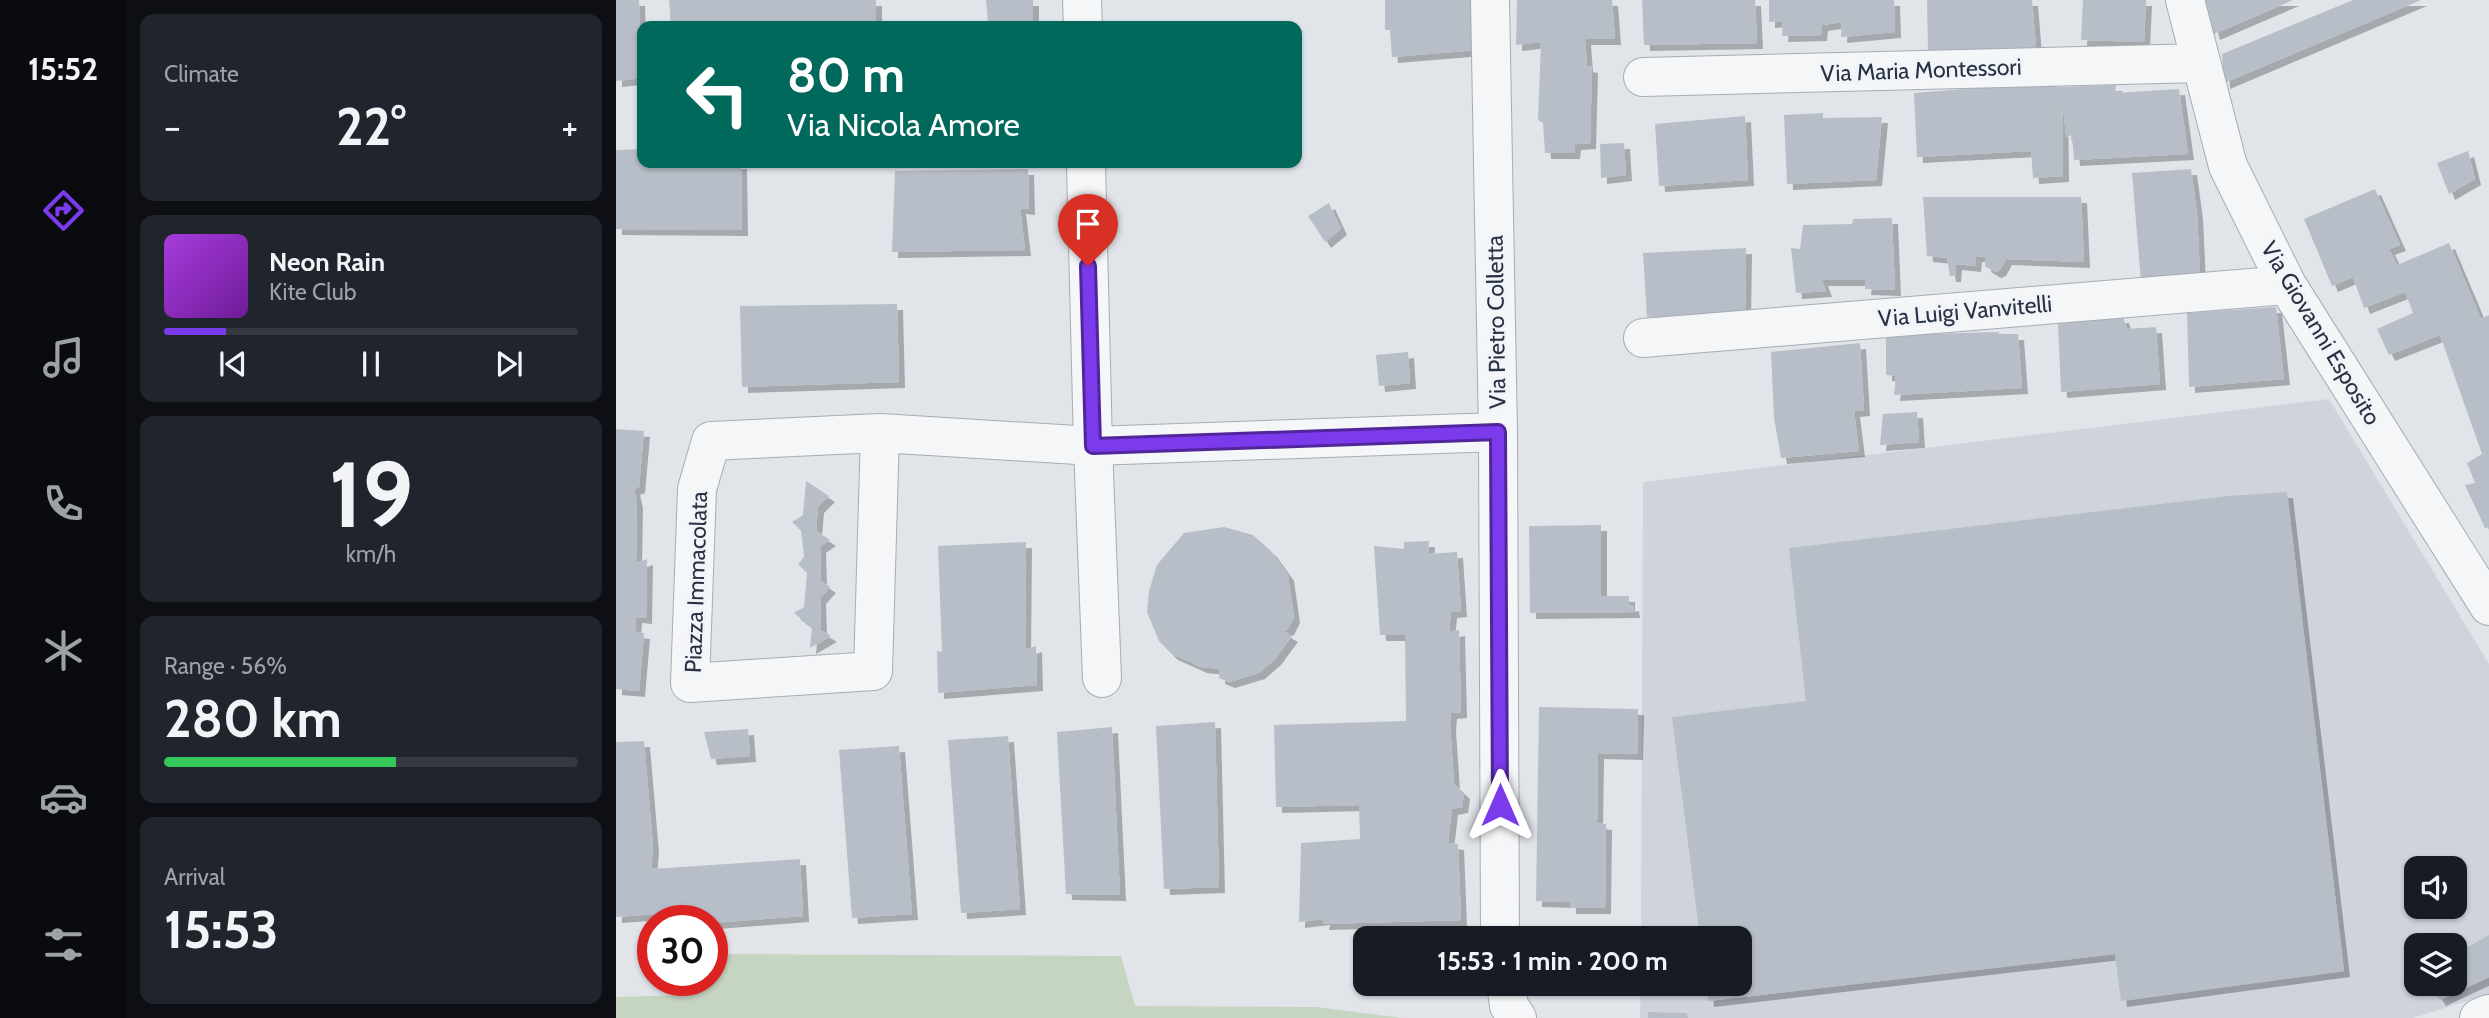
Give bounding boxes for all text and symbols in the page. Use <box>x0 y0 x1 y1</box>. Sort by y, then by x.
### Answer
text: 80 m <box>787 45 905 104</box>
text: 15:52 <box>28 49 98 88</box>
icon: left <box>672 49 763 140</box>
street label: Via Maria Montessori <box>1820 52 2022 88</box>
text: Climate <box>164 60 239 88</box>
text: 22° <box>336 95 406 158</box>
text: − <box>164 103 181 150</box>
text: + <box>561 103 578 150</box>
text: Via Nicola Amore <box>787 105 1020 144</box>
icon: directions <box>39 186 88 235</box>
pin <box>1058 194 1118 266</box>
icon: arrive <box>1069 205 1107 243</box>
street label: Via Pietro Colletta <box>1480 235 1512 409</box>
street label: Via Giovanni Esposito <box>2255 236 2387 430</box>
text: Neon Rain <box>269 246 385 278</box>
text: Kite Club <box>269 278 356 306</box>
street label: Via Luigi Vanvitelli <box>1877 289 2053 333</box>
icon: music <box>39 333 88 382</box>
icon: previous <box>214 345 252 383</box>
icon: pause <box>352 345 390 383</box>
icon: next <box>490 345 528 383</box>
text: 19 <box>329 439 413 550</box>
icon: phone <box>39 479 88 528</box>
street label: Piazza Immacolata <box>679 491 713 673</box>
text: km/h <box>346 540 396 568</box>
icon: climate <box>39 626 88 675</box>
text: Range · 56% <box>164 652 287 680</box>
text: 280 km <box>164 687 342 750</box>
position arrow <box>1463 768 1537 842</box>
icon: car <box>39 773 88 822</box>
map controls <box>2404 856 2467 996</box>
button: sound <box>2404 856 2467 919</box>
text: Arrival <box>164 863 225 891</box>
text: 15:53 <box>164 898 279 961</box>
speed limit sign: 30 <box>637 905 728 996</box>
icon: filters <box>39 920 88 969</box>
button: layers <box>2404 933 2467 996</box>
text: 15:53 · 1 min · 200 m <box>1437 945 1668 977</box>

